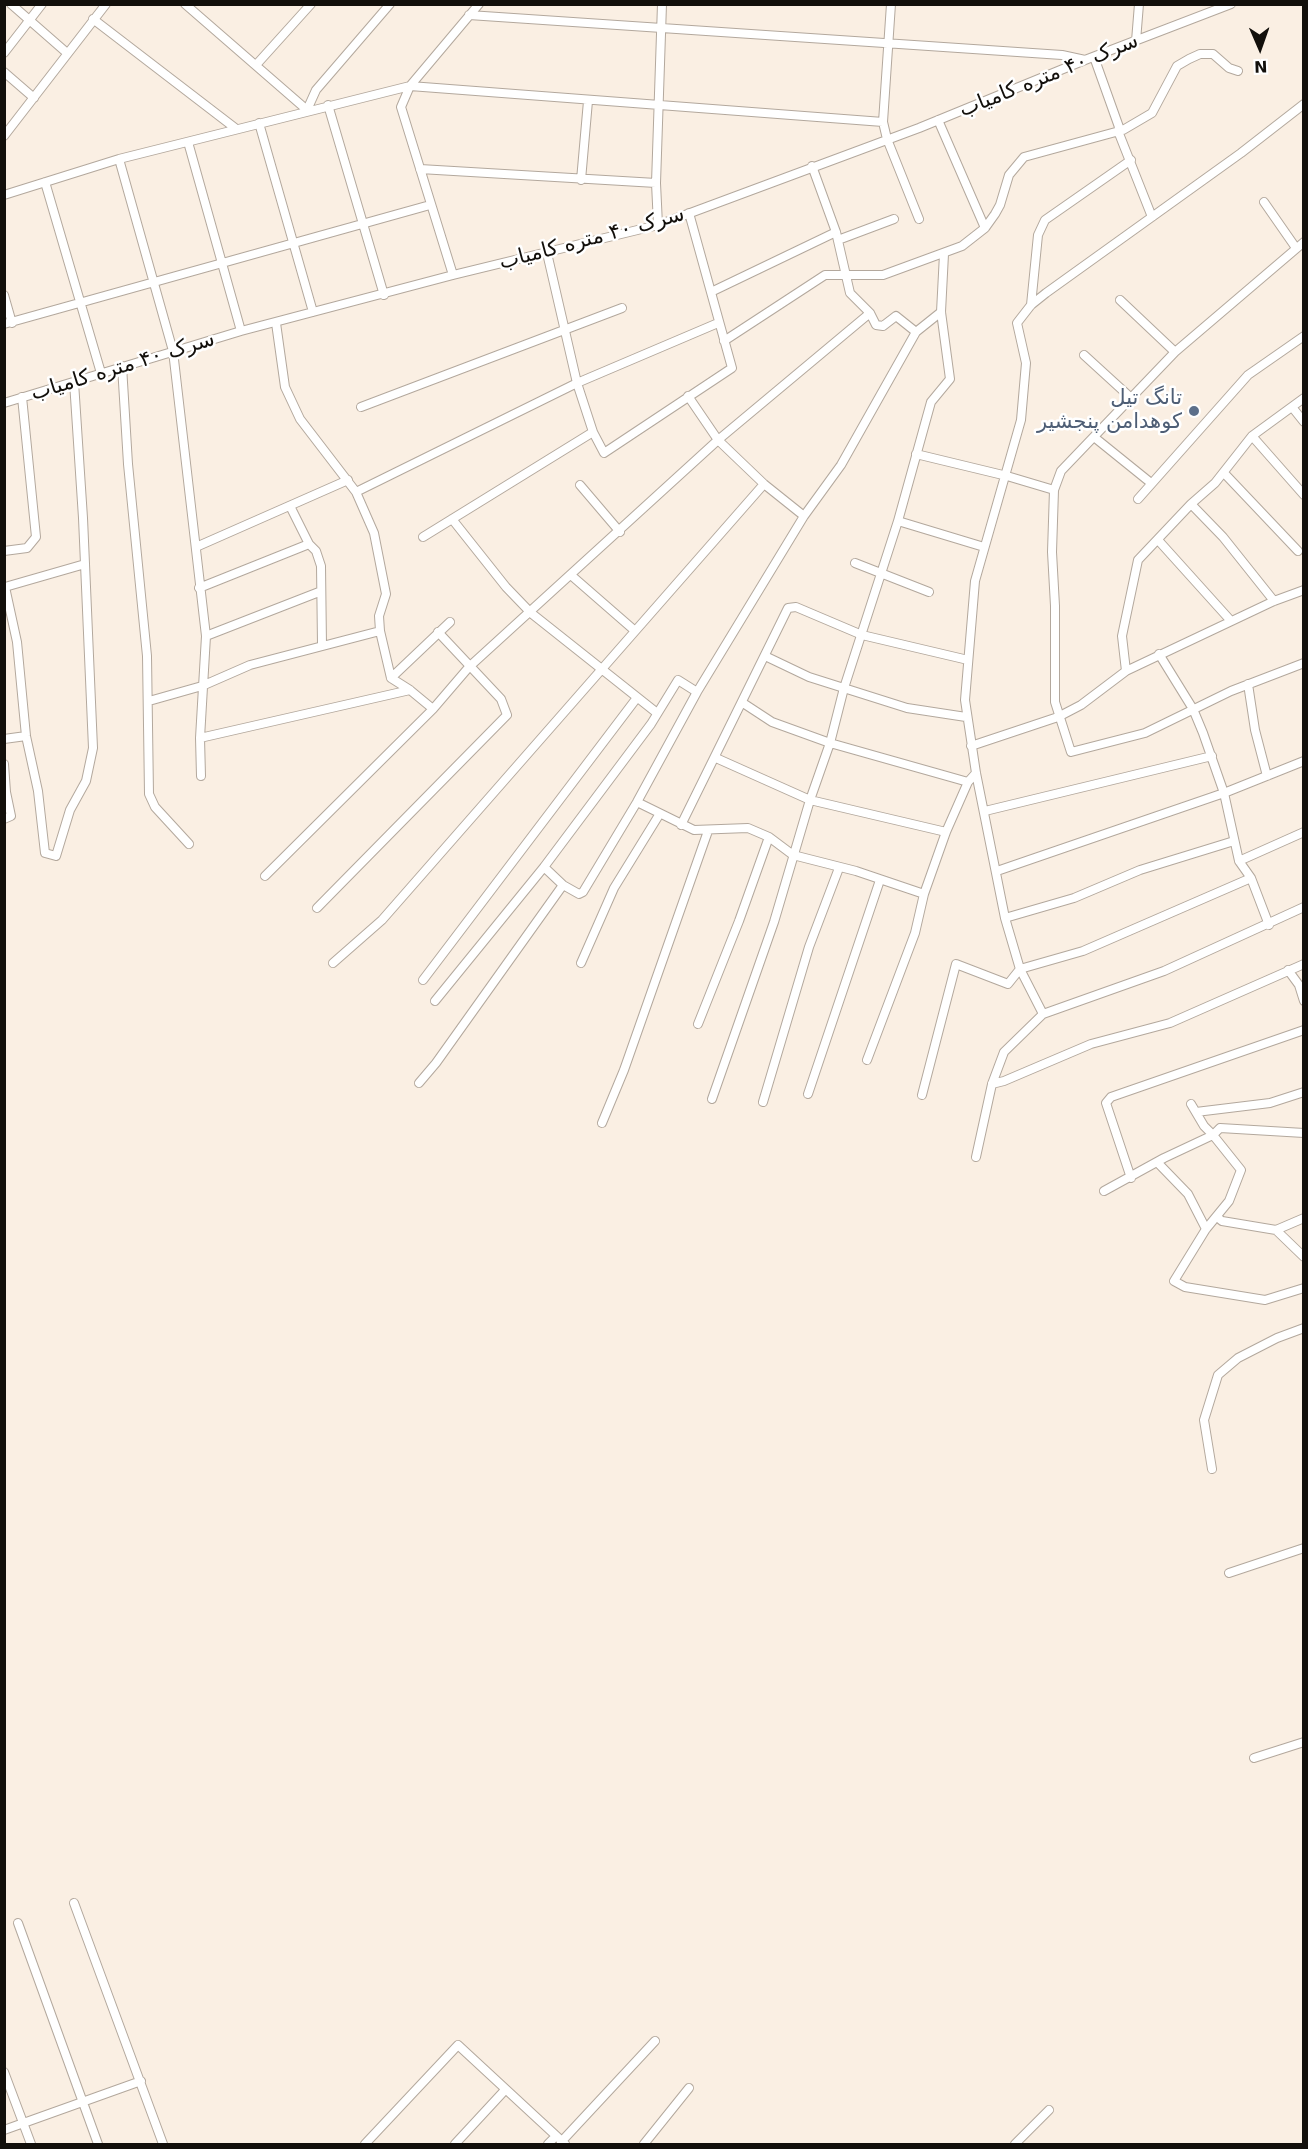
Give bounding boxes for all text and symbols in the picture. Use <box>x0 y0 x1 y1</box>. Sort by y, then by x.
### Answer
north arrow <box>1230 18 1290 78</box>
street label: سرک ۴۰ متره کامیاب <box>956 29 1142 123</box>
text: N <box>1254 57 1268 76</box>
street label: سرک ۴۰ متره کامیاب <box>497 202 687 276</box>
street label: سرک ۴۰ متره کامیاب <box>28 327 218 407</box>
place label: تانگ تیل کوهدامن پنجشیر <box>1037 386 1182 436</box>
marker: تانگ تیل کوهدامن پنجشیر <box>1187 404 1201 418</box>

